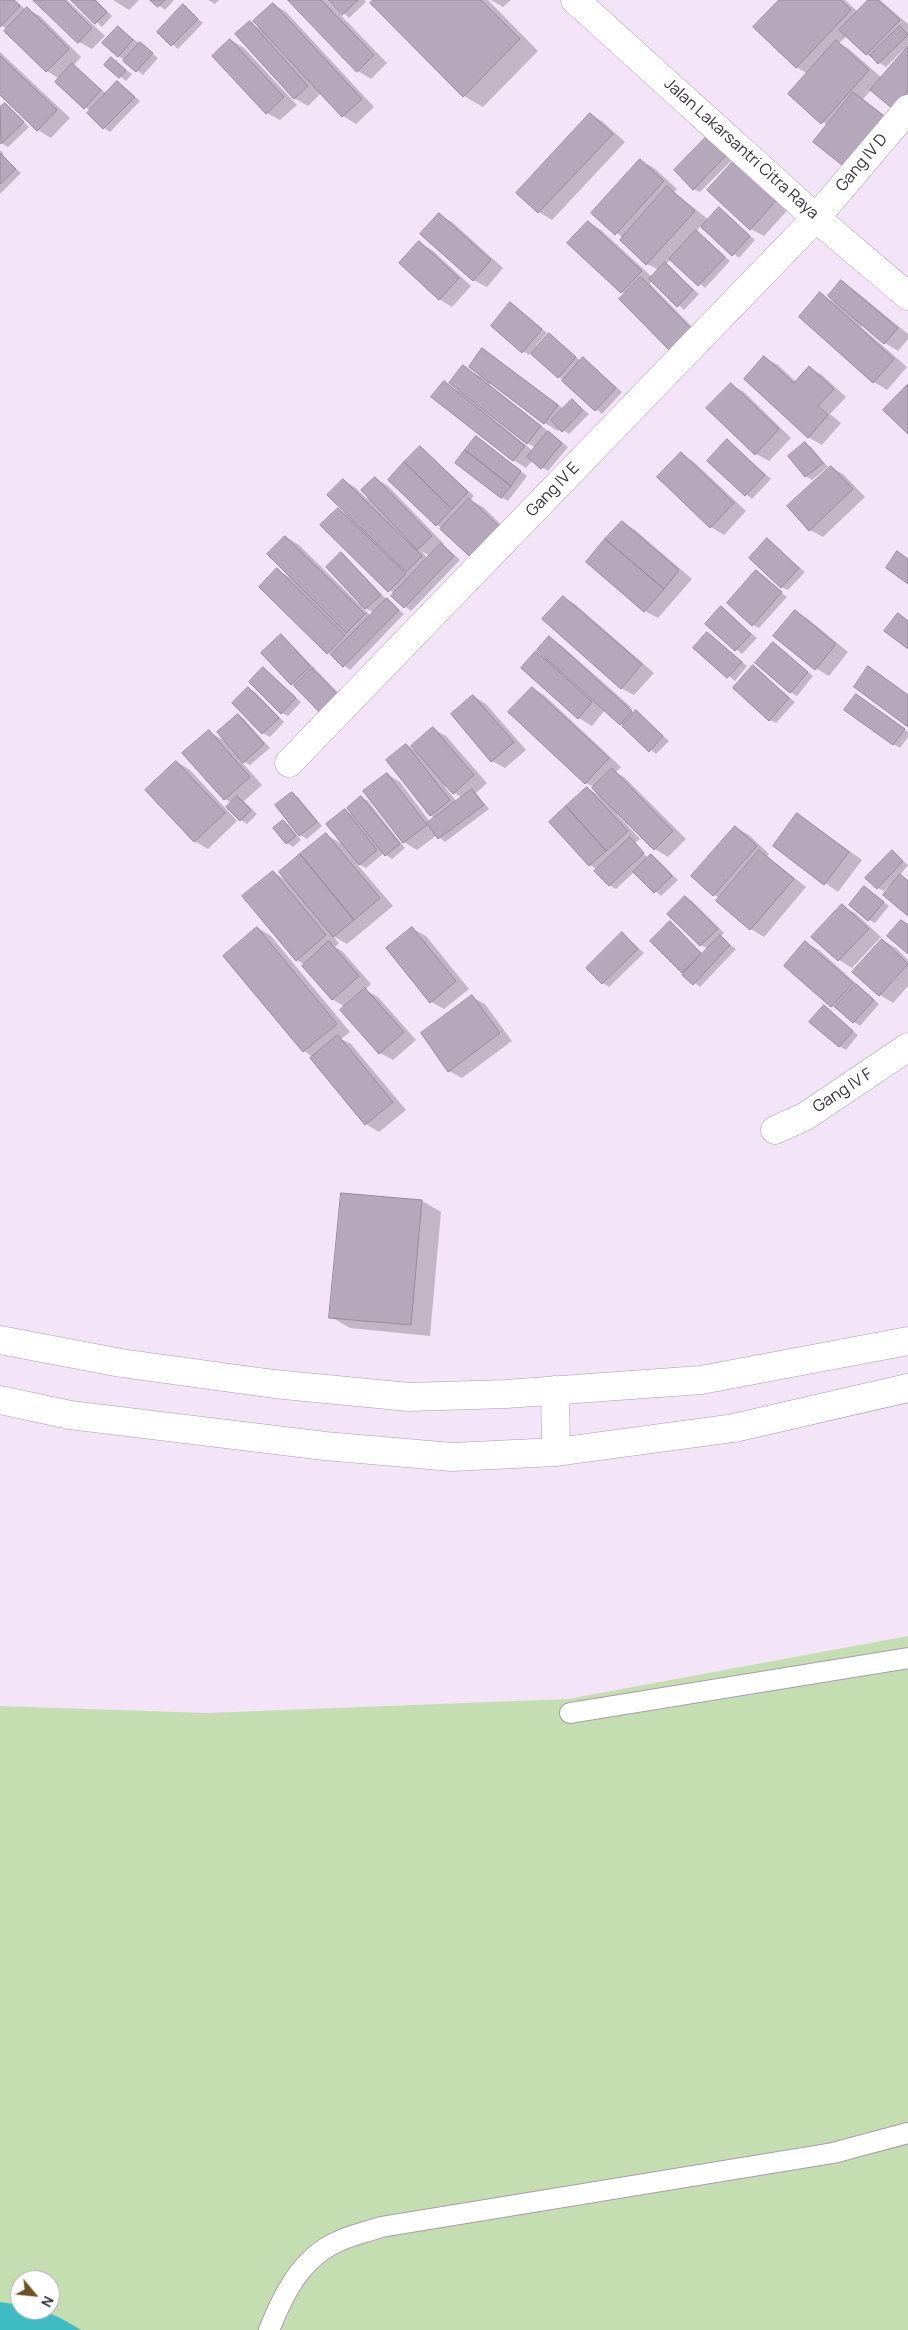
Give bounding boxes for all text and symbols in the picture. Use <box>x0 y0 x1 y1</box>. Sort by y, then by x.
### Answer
street label: Jalan Lakarsantri Citra Raya <box>660 74 822 224</box>
street label: Gang IV D <box>832 130 892 196</box>
street label: Gang IV E <box>522 459 584 521</box>
street label: Gang IV F <box>810 1065 876 1117</box>
north arrow <box>10 2270 60 2320</box>
text: N <box>37 2293 59 2311</box>

